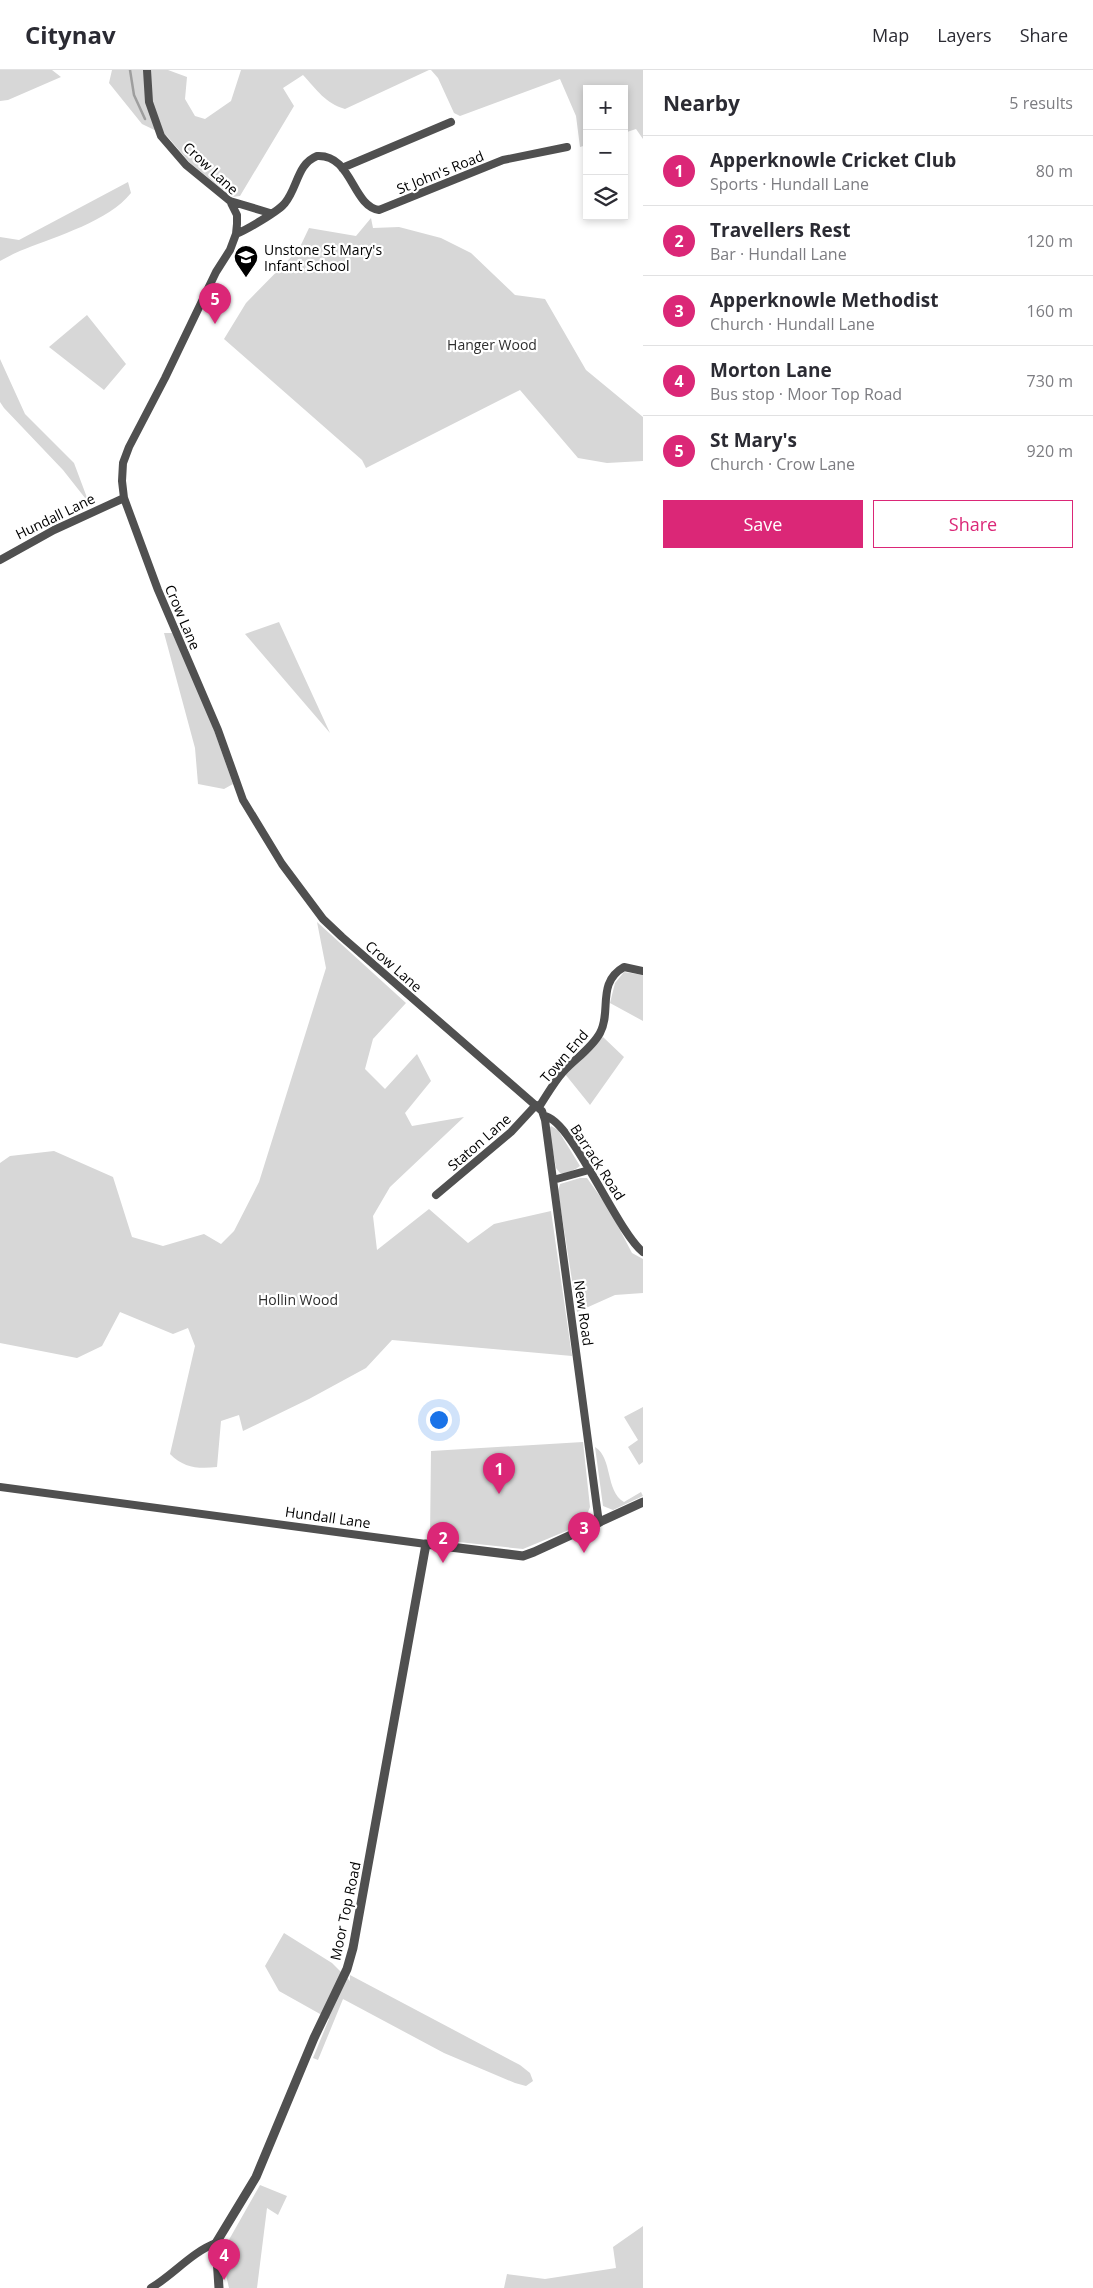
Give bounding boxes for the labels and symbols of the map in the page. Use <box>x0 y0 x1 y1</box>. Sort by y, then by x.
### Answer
street label: Crow Lane <box>179 138 243 199</box>
street label: St John's Road <box>394 146 486 198</box>
place label: Unstone St Mary's Infant School <box>264 240 382 275</box>
school or university icon: Unstone St Mary's Infant School <box>233 244 259 278</box>
pin: 5 <box>199 283 231 324</box>
park label: Hanger Wood <box>447 335 537 354</box>
street label: Hundall Lane <box>12 489 98 543</box>
street label: Crow Lane <box>161 582 205 653</box>
street label: Crow Lane <box>362 936 426 996</box>
street label: Town End <box>536 1026 592 1086</box>
street label: Staton Lane <box>443 1109 515 1175</box>
street label: Barrack Road <box>566 1120 630 1204</box>
street label: New Road <box>570 1279 598 1347</box>
park label: Hollin Wood <box>258 1290 338 1309</box>
your location <box>426 1407 452 1433</box>
pin: 1 <box>483 1453 515 1494</box>
street label: Hundall Lane <box>284 1502 372 1532</box>
pin: 3 <box>568 1512 600 1553</box>
pin: 2 <box>427 1522 459 1563</box>
street label: Moor Top Road <box>325 1860 365 1962</box>
pin: 4 <box>208 2239 240 2280</box>

